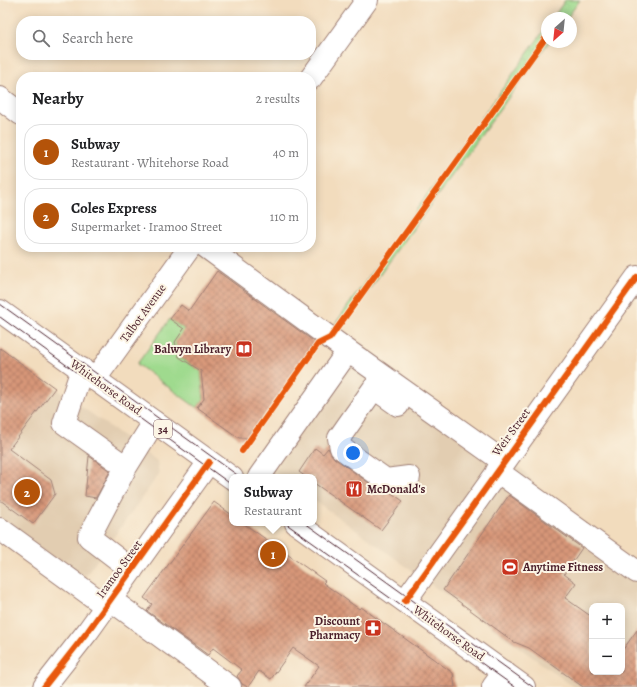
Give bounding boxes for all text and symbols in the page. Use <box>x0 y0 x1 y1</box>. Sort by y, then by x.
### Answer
north arrow <box>541 12 577 48</box>
search box <box>16 16 316 60</box>
icon: search <box>30 27 52 49</box>
text: Search here <box>62 28 133 48</box>
text: Nearby <box>32 87 83 110</box>
text: 2 results <box>256 90 300 107</box>
text: Subway <box>71 134 120 154</box>
text: 1 <box>44 144 48 161</box>
text: 40 m <box>273 144 299 161</box>
text: Restaurant · Whitehorse Road <box>71 154 229 171</box>
text: Coles Express <box>71 198 157 218</box>
text: 2 <box>43 208 49 225</box>
text: 110 m <box>270 208 299 225</box>
text: Supermarket · Iramoo Street <box>71 218 222 235</box>
street label: Talbot Avenue <box>116 281 170 345</box>
library icon: Balwyn Library <box>234 339 254 359</box>
place label: Balwyn Library <box>154 341 231 357</box>
street label: Whitehorse Road <box>66 355 145 419</box>
street label: Weir Street <box>488 405 534 460</box>
road number: 34 <box>154 420 172 438</box>
your location <box>343 443 363 463</box>
popup <box>229 474 317 526</box>
pin: 2 <box>14 477 40 507</box>
restaurant icon: McDonald's <box>344 479 364 499</box>
place label: McDonald's <box>367 481 425 497</box>
text: Subway <box>244 482 292 502</box>
text: Restaurant <box>244 502 302 519</box>
street label: Iramoo Street <box>93 537 146 601</box>
pin: 1 <box>260 539 286 569</box>
sports icon: Anytime Fitness <box>500 557 520 577</box>
place label: Anytime Fitness <box>522 559 603 575</box>
street label: Whitehorse Road <box>409 601 488 665</box>
map controls <box>589 603 625 675</box>
button: + <box>589 603 625 639</box>
place label: Discount Pharmacy <box>309 613 360 643</box>
pharmacy icon: Discount Pharmacy <box>363 618 383 638</box>
button: − <box>589 639 625 675</box>

